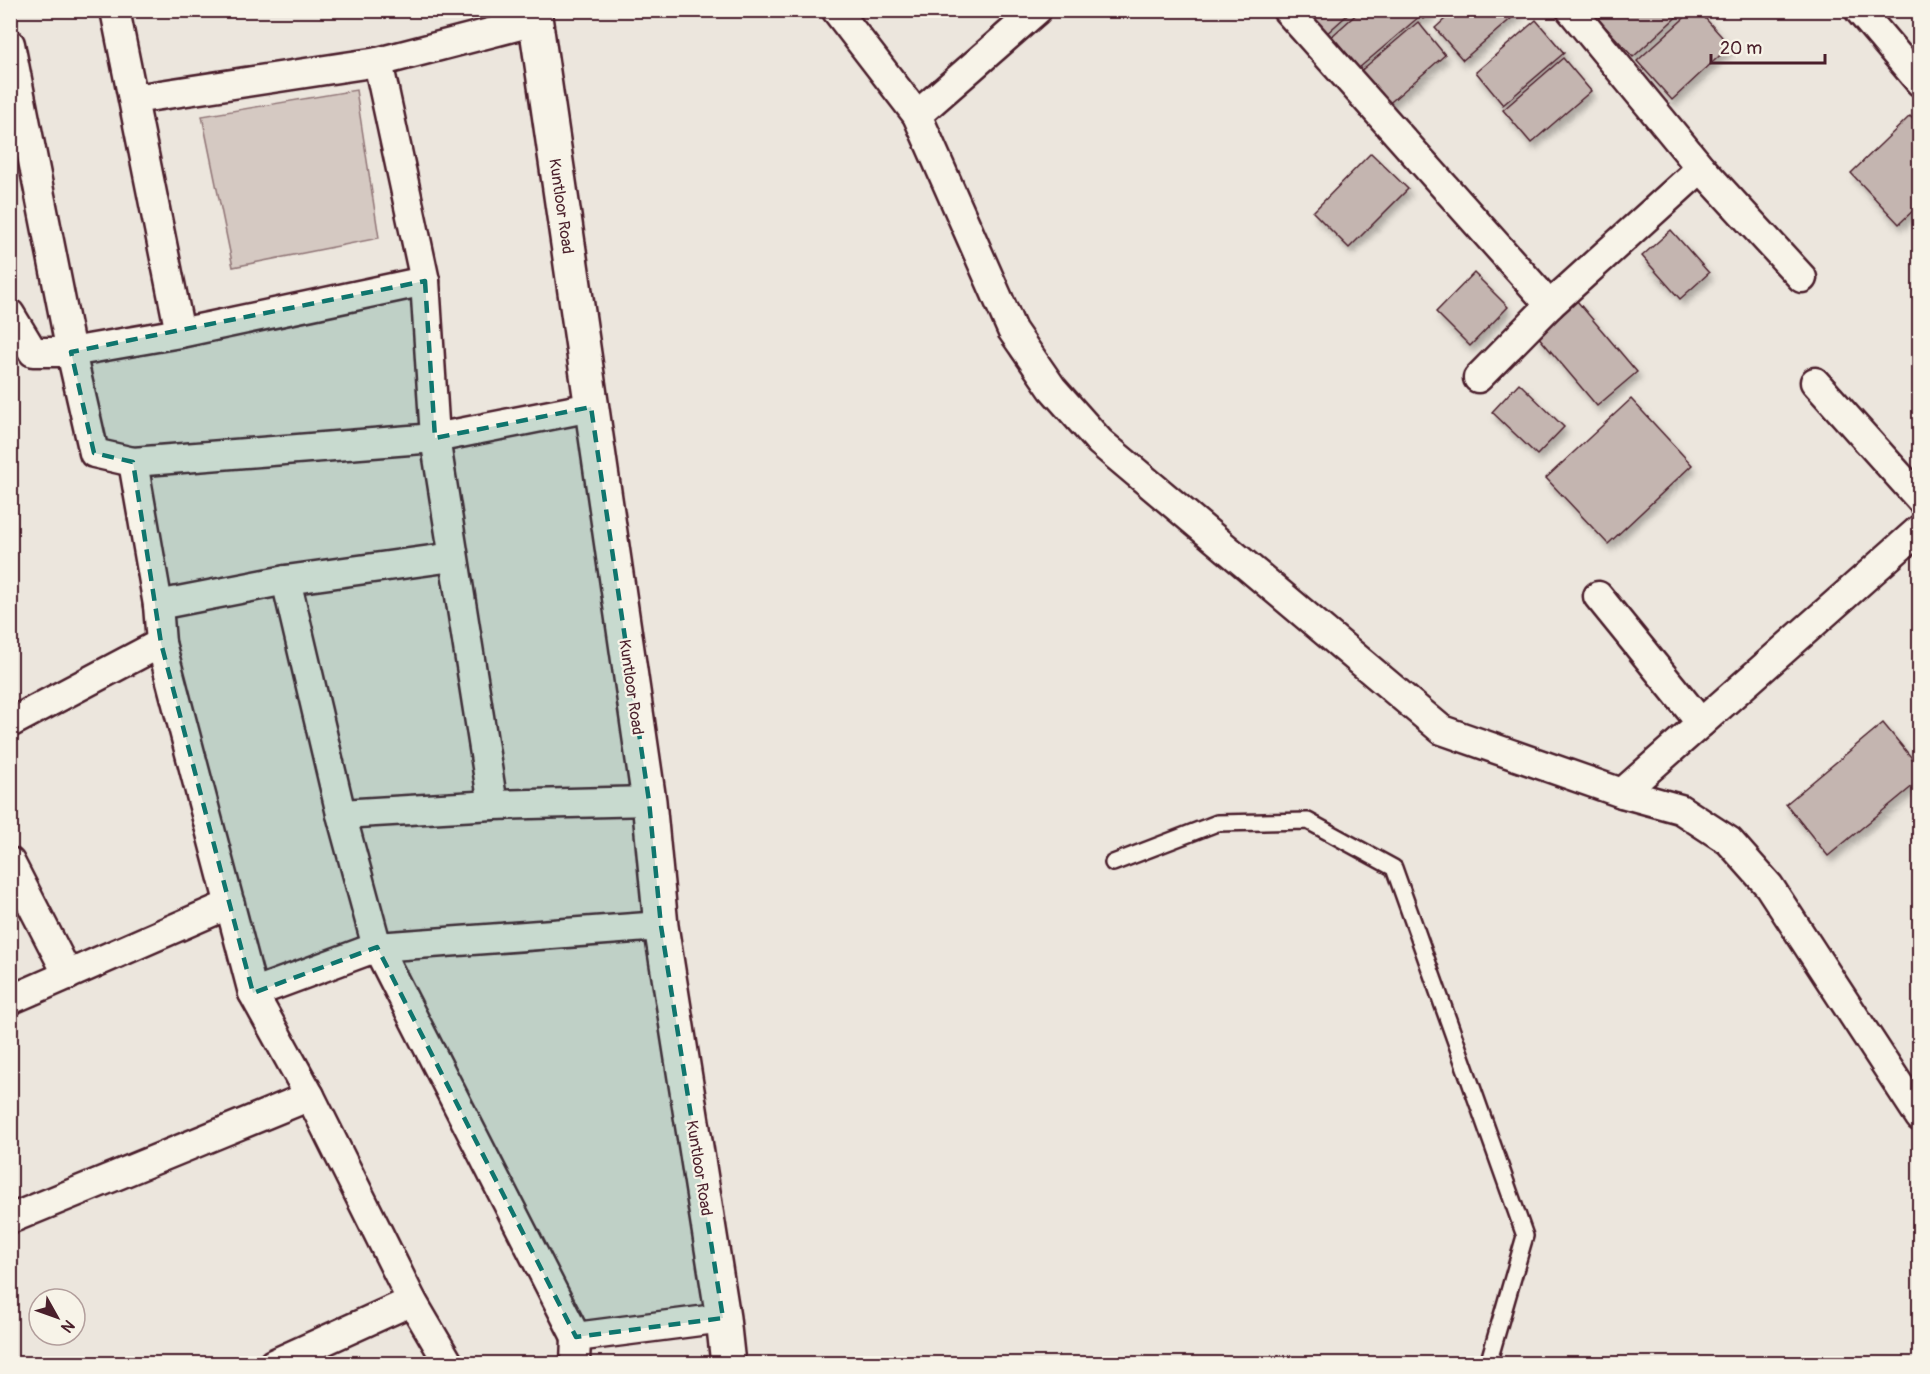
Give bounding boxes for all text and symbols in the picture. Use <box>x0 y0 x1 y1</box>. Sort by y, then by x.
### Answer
scale bar <box>1711 27 1825 65</box>
text: 20 m <box>1720 37 1762 60</box>
street label: Kuntloor Road <box>544 157 578 255</box>
street label: Kuntloor Road <box>614 638 648 736</box>
street label: Kuntloor Road <box>682 1119 716 1217</box>
north arrow <box>27 1287 87 1347</box>
text: N <box>56 1315 79 1337</box>

